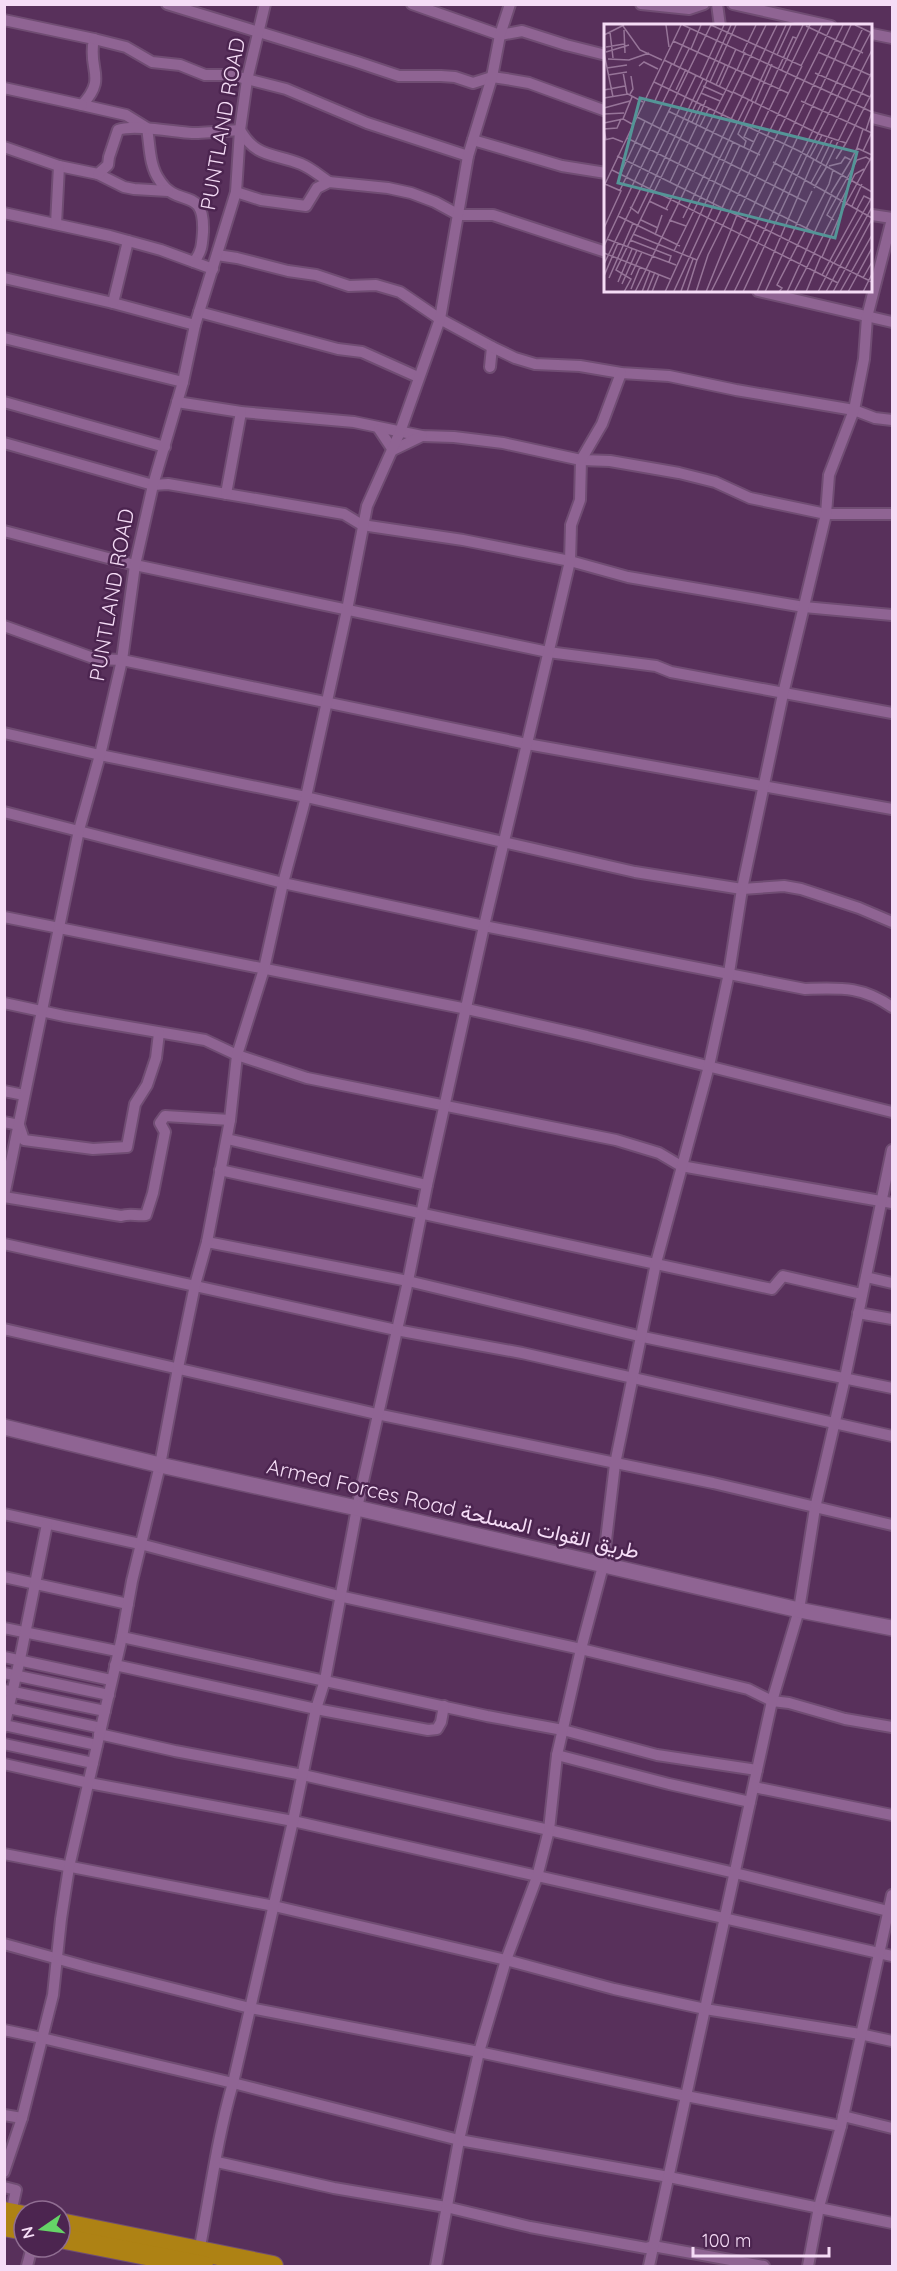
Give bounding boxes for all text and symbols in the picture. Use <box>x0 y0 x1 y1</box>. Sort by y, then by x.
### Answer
inset map <box>604 24 873 292</box>
street label: PUNTLAND ROAD <box>194 35 250 212</box>
street label: PUNTLAND ROAD <box>83 506 139 683</box>
street label: Armed Forces Road طريق القوات المسلحة <box>264 1452 642 1565</box>
north arrow <box>12 2199 72 2259</box>
scale bar <box>693 2220 830 2258</box>
text: N <box>16 2225 39 2241</box>
text: 100 m <box>702 2229 751 2252</box>

